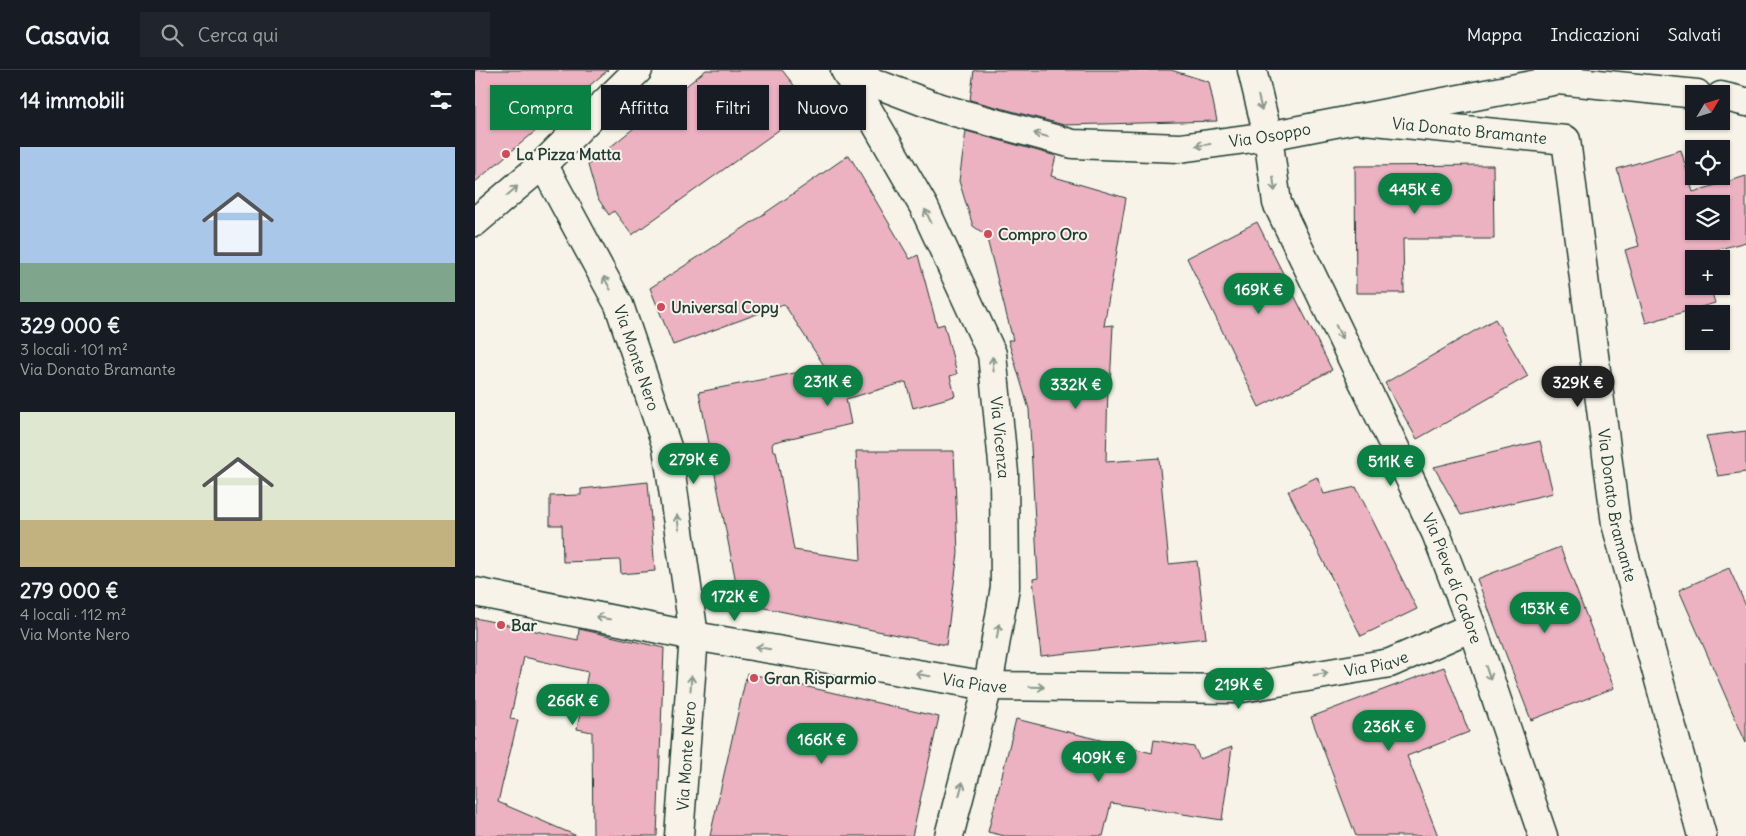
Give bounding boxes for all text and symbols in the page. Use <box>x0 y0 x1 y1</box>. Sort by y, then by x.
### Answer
search box <box>140 12 490 57</box>
text: Casavia <box>25 20 110 50</box>
icon: search <box>158 21 186 49</box>
text: Cerca qui <box>198 23 278 47</box>
text: Mappa <box>1467 23 1522 46</box>
text: Indicazioni <box>1550 23 1640 46</box>
text: Salvati <box>1668 23 1721 46</box>
chip: Compra <box>490 85 591 130</box>
chip: Affitta <box>601 85 687 130</box>
chip: Filtri <box>697 85 769 130</box>
chip: Nuovo <box>779 85 866 130</box>
north arrow <box>1685 85 1730 130</box>
map controls <box>1685 85 1730 350</box>
icon: filters <box>427 86 455 114</box>
text: 14 immobili <box>20 87 125 114</box>
one-way arrow <box>1256 94 1265 110</box>
street label: Via Donato Bramante <box>1391 113 1548 148</box>
street label: Via Osoppo <box>1228 118 1312 151</box>
one-way arrow <box>1034 130 1050 140</box>
one-way arrow <box>1195 140 1211 150</box>
button: locate <box>1685 140 1730 185</box>
place label: La Pizza Matta <box>516 144 621 164</box>
marker: La Pizza Matta <box>500 148 512 160</box>
pin: 445K € <box>1374 172 1456 215</box>
one-way arrow <box>1269 176 1279 192</box>
icon: home <box>193 179 283 269</box>
text: 445K € <box>1389 179 1441 199</box>
one-way arrow <box>505 185 518 196</box>
button: layers <box>1685 195 1730 240</box>
one-way arrow <box>923 209 932 224</box>
place label: Compro Oro <box>998 224 1087 245</box>
marker: Compro Oro <box>982 228 994 240</box>
button: + <box>1685 250 1730 295</box>
pin: 169K € <box>1218 272 1300 315</box>
one-way arrow <box>602 276 612 291</box>
text: 169K € <box>1235 279 1283 299</box>
place label: Universal Copy <box>671 297 779 318</box>
marker: Universal Copy <box>655 301 667 313</box>
street label: Via Monte Nero <box>610 303 664 413</box>
button: − <box>1685 305 1730 350</box>
text: 329 000 € <box>20 312 120 339</box>
one-way arrow <box>1335 324 1344 339</box>
text: 3 locali · 101 m² <box>20 339 128 359</box>
one-way arrow <box>988 356 998 372</box>
text: Via Donato Bramante <box>20 359 176 379</box>
pin: 231K € <box>787 364 869 407</box>
pin: 329K € <box>1537 366 1619 408</box>
pin: 332K € <box>1035 368 1117 410</box>
text: 231K € <box>804 371 852 391</box>
text: 329K € <box>1552 372 1604 392</box>
text: 332K € <box>1051 374 1101 394</box>
street label: Via Vicenza <box>986 395 1014 479</box>
street label: Via Donato Bramante <box>1594 427 1641 584</box>
pin: 279K € <box>653 442 735 485</box>
icon: home <box>193 444 283 534</box>
pin: 511K € <box>1350 444 1432 487</box>
text: 279K € <box>669 449 719 469</box>
text: 511K € <box>1368 451 1414 471</box>
street label: Via Pieve di Cadore <box>1418 510 1487 646</box>
one-way arrow <box>672 514 682 530</box>
text: 279 000 € <box>20 577 119 604</box>
pin: 172K € <box>694 580 776 622</box>
text: 172K € <box>712 586 758 606</box>
pin: 153K € <box>1504 592 1586 634</box>
text: 153K € <box>1521 598 1569 618</box>
text: 4 locali · 112 m² <box>20 604 126 624</box>
one-way arrow <box>596 613 612 622</box>
place label: Bar <box>511 615 538 635</box>
marker: Bar <box>495 619 507 631</box>
one-way arrow <box>993 623 1003 639</box>
text: Via Monte Nero <box>20 624 130 644</box>
one-way arrow <box>755 643 771 653</box>
street label: Via Piave <box>1343 646 1411 681</box>
one-way arrow <box>1484 665 1493 681</box>
place label: Gran Risparmio <box>764 668 877 689</box>
street label: Via Piave <box>941 668 1007 696</box>
pin: 219K € <box>1198 668 1280 710</box>
one-way arrow <box>1313 669 1329 679</box>
one-way arrow <box>915 670 931 680</box>
marker: Gran Risparmio <box>748 672 760 684</box>
text: 219K € <box>1215 674 1263 694</box>
one-way arrow <box>686 675 695 691</box>
one-way arrow <box>1028 682 1045 692</box>
pin: 266K € <box>532 684 614 726</box>
text: 266K € <box>547 690 599 710</box>
street label: Via Monte Nero <box>672 700 700 812</box>
pin: 236K € <box>1348 710 1430 752</box>
text: 236K € <box>1363 716 1415 736</box>
pin: 166K € <box>781 722 863 765</box>
text: 166K € <box>798 729 846 749</box>
pin: 409K € <box>1058 740 1140 783</box>
text: 409K € <box>1073 747 1125 767</box>
one-way arrow <box>957 781 967 797</box>

